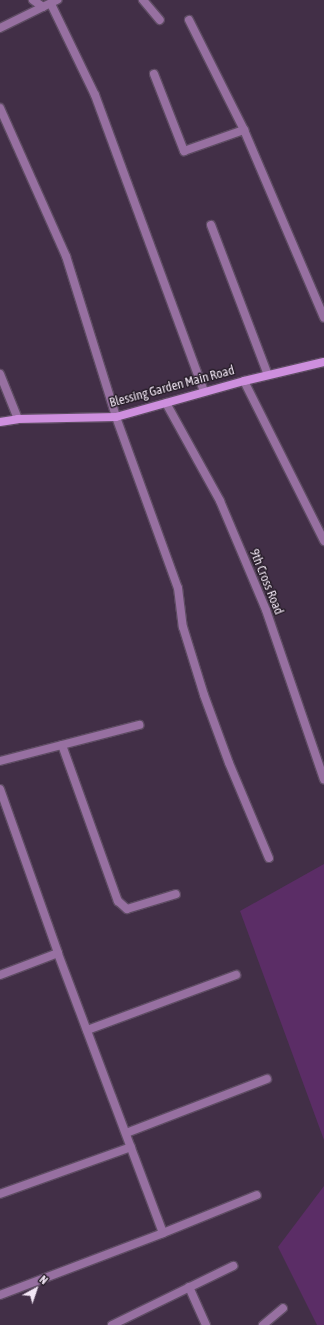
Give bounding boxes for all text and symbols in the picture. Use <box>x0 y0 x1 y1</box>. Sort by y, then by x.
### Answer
street label: Blessing Garden Main Road <box>108 363 236 411</box>
street label: 9th Cross Road <box>246 547 286 617</box>
north arrow <box>16 1269 56 1309</box>
text: N <box>37 1273 50 1286</box>

